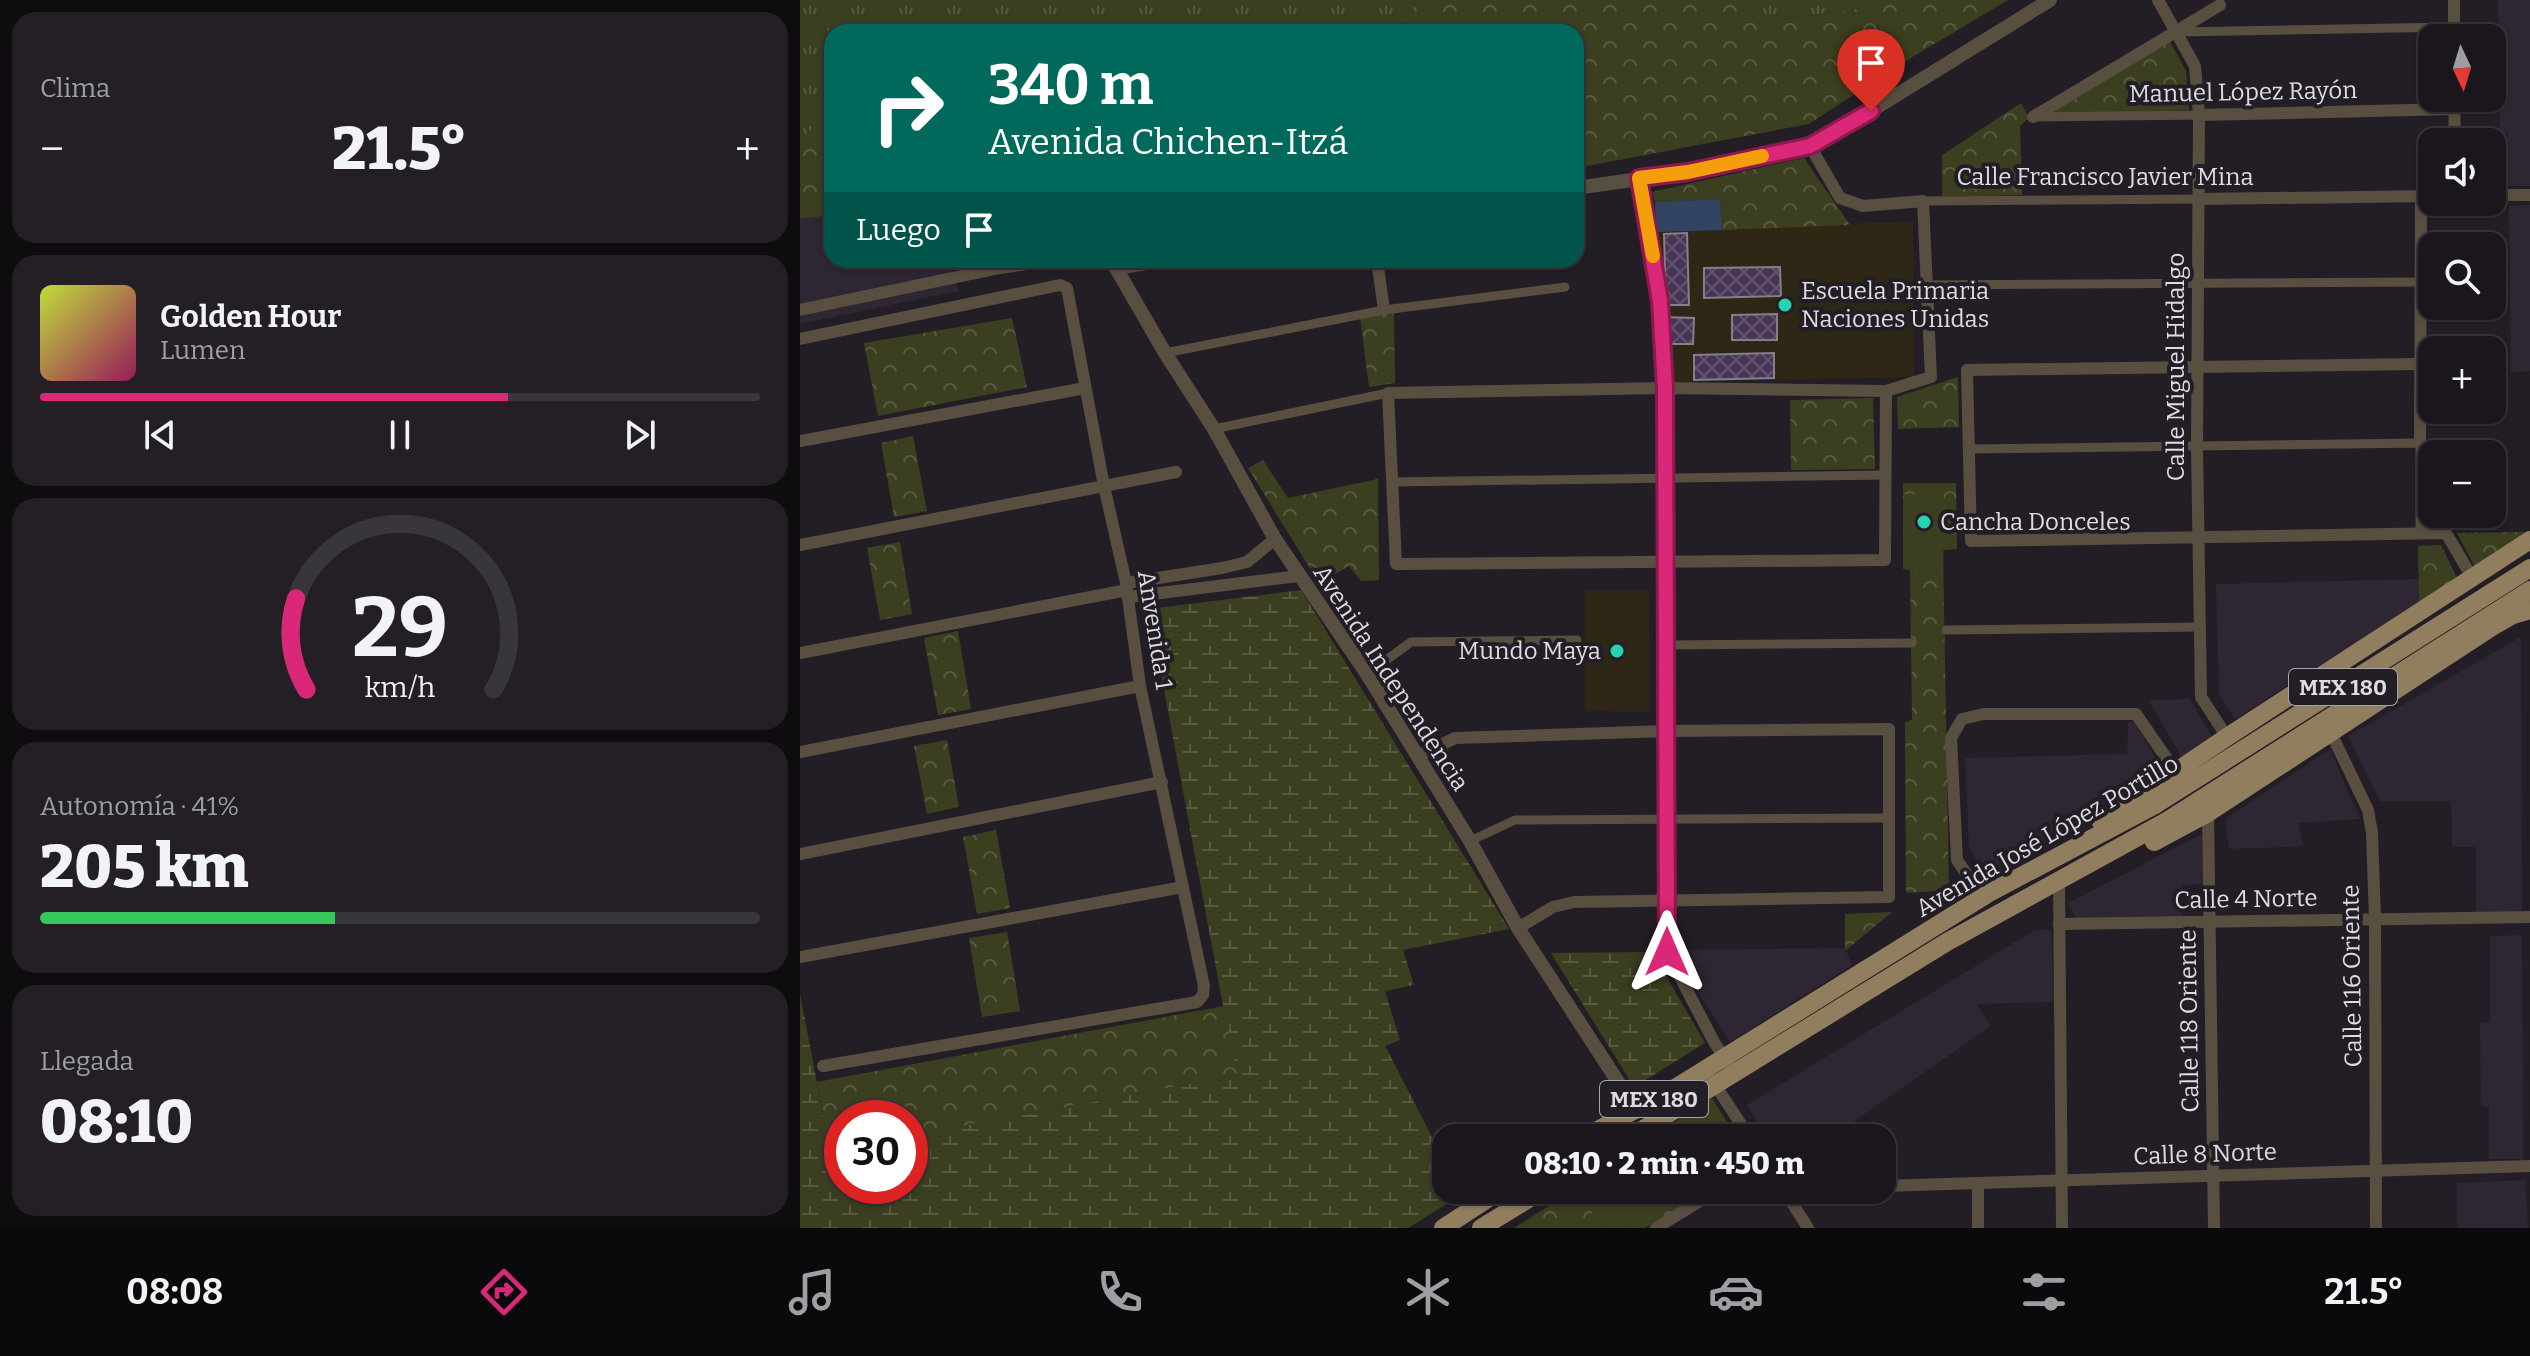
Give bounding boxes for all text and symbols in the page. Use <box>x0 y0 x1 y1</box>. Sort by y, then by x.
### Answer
north arrow <box>2418 24 2506 112</box>
map controls <box>2418 24 2506 528</box>
pin <box>1837 29 1905 111</box>
icon: arrive <box>1849 41 1893 85</box>
text: 340 m <box>988 52 1153 119</box>
icon: right <box>856 56 960 160</box>
text: Clima <box>40 73 110 104</box>
street label: Manuel López Rayón <box>2129 76 2357 108</box>
text: 21.5° <box>332 113 467 185</box>
text: Avenida Chichen-Itzá <box>988 120 1348 164</box>
text: − <box>40 123 64 176</box>
text: + <box>735 123 760 176</box>
button: sound <box>2418 128 2506 216</box>
street label: Calle Francisco Javier Mina <box>1956 163 2254 191</box>
icon: arrive <box>957 208 1001 252</box>
text: Luego <box>856 212 941 248</box>
button: search <box>2418 232 2506 320</box>
street label: Calle Miguel Hidalgo <box>2162 253 2190 481</box>
place label: Escuela Primaria Naciones Unidas <box>1801 277 1989 333</box>
marker: Escuela Primaria Naciones Unidas <box>1776 296 1794 314</box>
text: Golden Hour <box>160 299 341 335</box>
text: Lumen <box>160 335 246 366</box>
button: + <box>2418 336 2506 424</box>
icon: previous <box>138 413 182 457</box>
icon: pause <box>378 413 422 457</box>
icon: next <box>618 413 662 457</box>
button: − <box>2418 440 2506 528</box>
place label: Cancha Donceles <box>1940 508 2131 536</box>
marker: Cancha Donceles <box>1915 513 1933 531</box>
street label: Avenida Independencia <box>1308 560 1474 796</box>
street label: Anvenida 1 <box>1132 568 1178 692</box>
text: 29 <box>352 578 448 678</box>
place label: Mundo Maya <box>1458 637 1601 665</box>
marker: Mundo Maya <box>1608 642 1626 660</box>
road number: MEX 180 <box>2289 669 2397 705</box>
text: km/h <box>365 670 436 705</box>
street label: Avenida José López Portillo <box>1911 749 2183 923</box>
text: Autonomía · 41% <box>40 791 239 822</box>
text: 205 km <box>40 831 249 903</box>
street label: Calle 4 Norte <box>2174 884 2318 914</box>
street label: Calle 116 Oriente <box>2336 884 2368 1068</box>
position arrow <box>1625 910 1709 994</box>
street label: Calle 118 Oriente <box>2173 929 2205 1113</box>
text: Llegada <box>40 1046 134 1077</box>
road number: MEX 180 <box>1600 1081 1708 1117</box>
text: 08:10 <box>40 1086 193 1158</box>
speed limit sign: 30 <box>824 1100 928 1204</box>
street label: Calle 8 Norte <box>2133 1138 2277 1170</box>
text: 08:10 · 2 min · 450 m <box>1524 1146 1804 1182</box>
icon: directions <box>476 1264 532 1320</box>
icon: music <box>784 1264 840 1320</box>
icon: phone <box>1092 1264 1148 1320</box>
icon: climate <box>1400 1264 1456 1320</box>
icon: car <box>1708 1264 1764 1320</box>
icon: filters <box>2016 1264 2072 1320</box>
text: 08:08 <box>126 1270 224 1314</box>
text: 21.5° <box>2324 1270 2404 1314</box>

